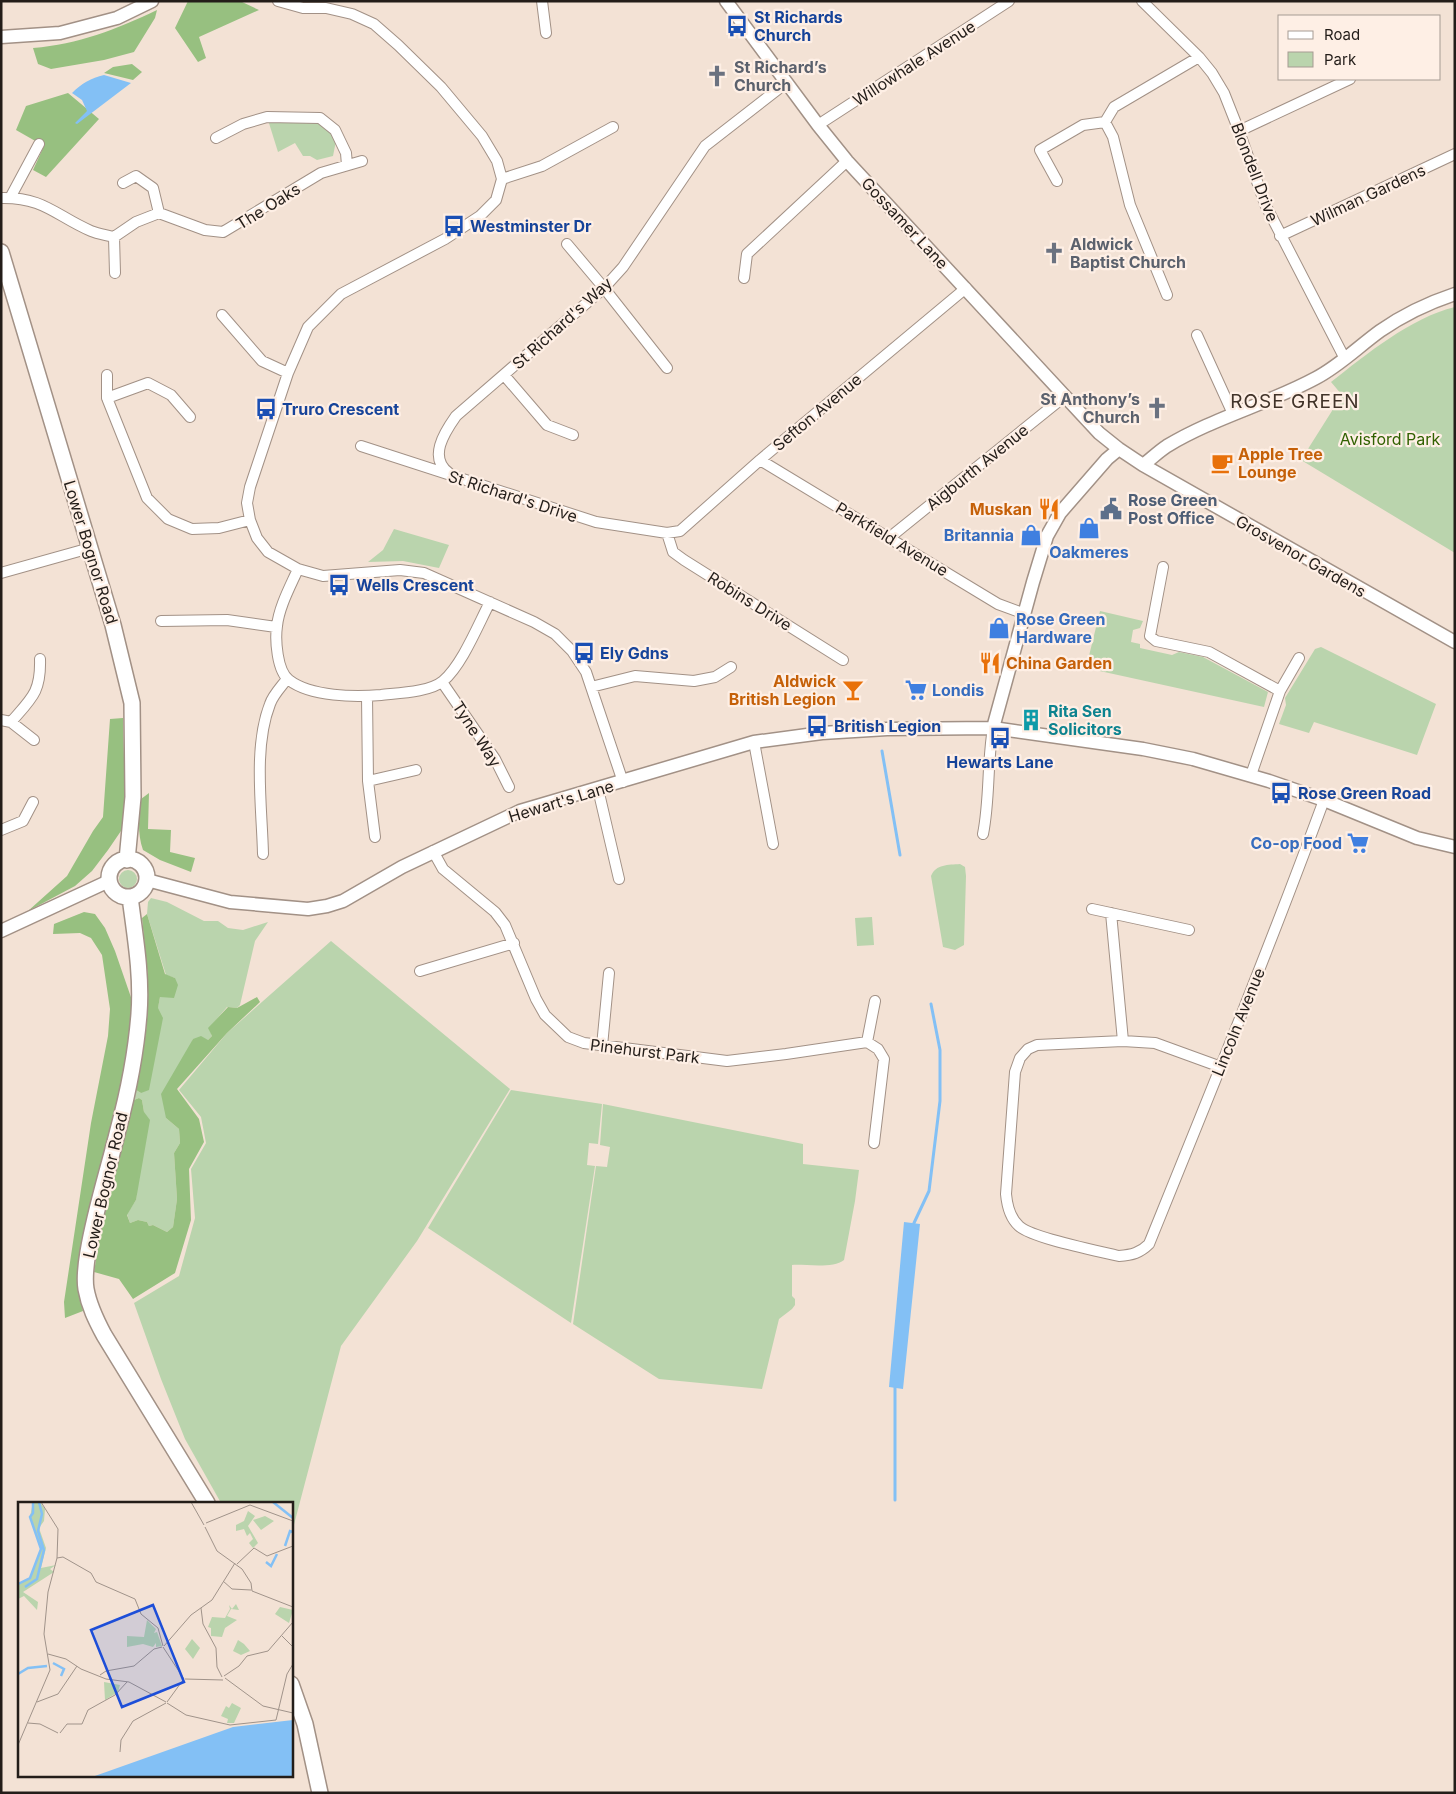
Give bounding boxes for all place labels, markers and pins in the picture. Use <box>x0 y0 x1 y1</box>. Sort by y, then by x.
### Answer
place label: St Richards Church <box>754 7 843 45</box>
bus stop icon: St Richards Church <box>724 13 750 39</box>
place label: St Richard’s Church <box>734 57 827 95</box>
church icon: St Richard’s Church <box>704 63 730 89</box>
bus stop icon: Westminster Dr <box>441 213 467 239</box>
place label: Westminster Dr <box>470 216 592 236</box>
place label: Aldwick Baptist Church <box>1070 234 1186 272</box>
church icon: Aldwick Baptist Church <box>1041 240 1067 266</box>
place label: St Anthony’s Church <box>1040 389 1140 427</box>
church icon: St Anthony’s Church <box>1144 395 1170 421</box>
bus stop icon: Truro Crescent <box>253 396 279 422</box>
place label: Truro Crescent <box>282 399 399 419</box>
place label: Apple Tree Lounge <box>1238 444 1323 482</box>
cafe icon: Apple Tree Lounge <box>1209 450 1235 476</box>
place label: Rose Green Post Office <box>1128 490 1218 528</box>
restaurant icon: Muskan <box>1036 496 1062 522</box>
public building icon: Rose Green Post Office <box>1098 496 1124 522</box>
place label: Muskan <box>970 499 1032 519</box>
shop icon: Oakmeres <box>1076 515 1102 541</box>
shop icon: Britannia <box>1018 522 1044 548</box>
place label: Britannia <box>944 525 1014 545</box>
place label: Oakmeres <box>1049 542 1129 562</box>
bus stop icon: Wells Crescent <box>326 572 352 598</box>
place label: Wells Crescent <box>356 575 474 595</box>
place label: Rose Green Hardware <box>1016 609 1106 647</box>
shop icon: Rose Green Hardware <box>986 615 1012 641</box>
bus stop icon: Ely Gdns <box>571 640 597 666</box>
place label: Ely Gdns <box>600 643 669 663</box>
restaurant icon: China Garden <box>977 650 1003 676</box>
place label: China Garden <box>1006 653 1112 673</box>
place label: Aldwick British Legion <box>729 671 837 709</box>
bar icon: Aldwick British Legion <box>840 677 866 703</box>
supermarket icon: Londis <box>903 677 929 703</box>
place label: Londis <box>932 680 984 700</box>
place label: Rita Sen Solicitors <box>1048 701 1122 739</box>
building icon: Rita Sen Solicitors <box>1018 707 1044 733</box>
bus stop icon: British Legion <box>804 713 830 739</box>
place label: British Legion <box>834 716 941 736</box>
bus stop icon: Hewarts Lane <box>987 725 1013 751</box>
place label: Hewarts Lane <box>946 752 1054 772</box>
bus stop icon: Rose Green Road <box>1268 780 1294 806</box>
place label: Rose Green Road <box>1298 783 1431 803</box>
supermarket icon: Co-op Food <box>1345 830 1371 856</box>
place label: Co-op Food <box>1251 833 1342 853</box>

